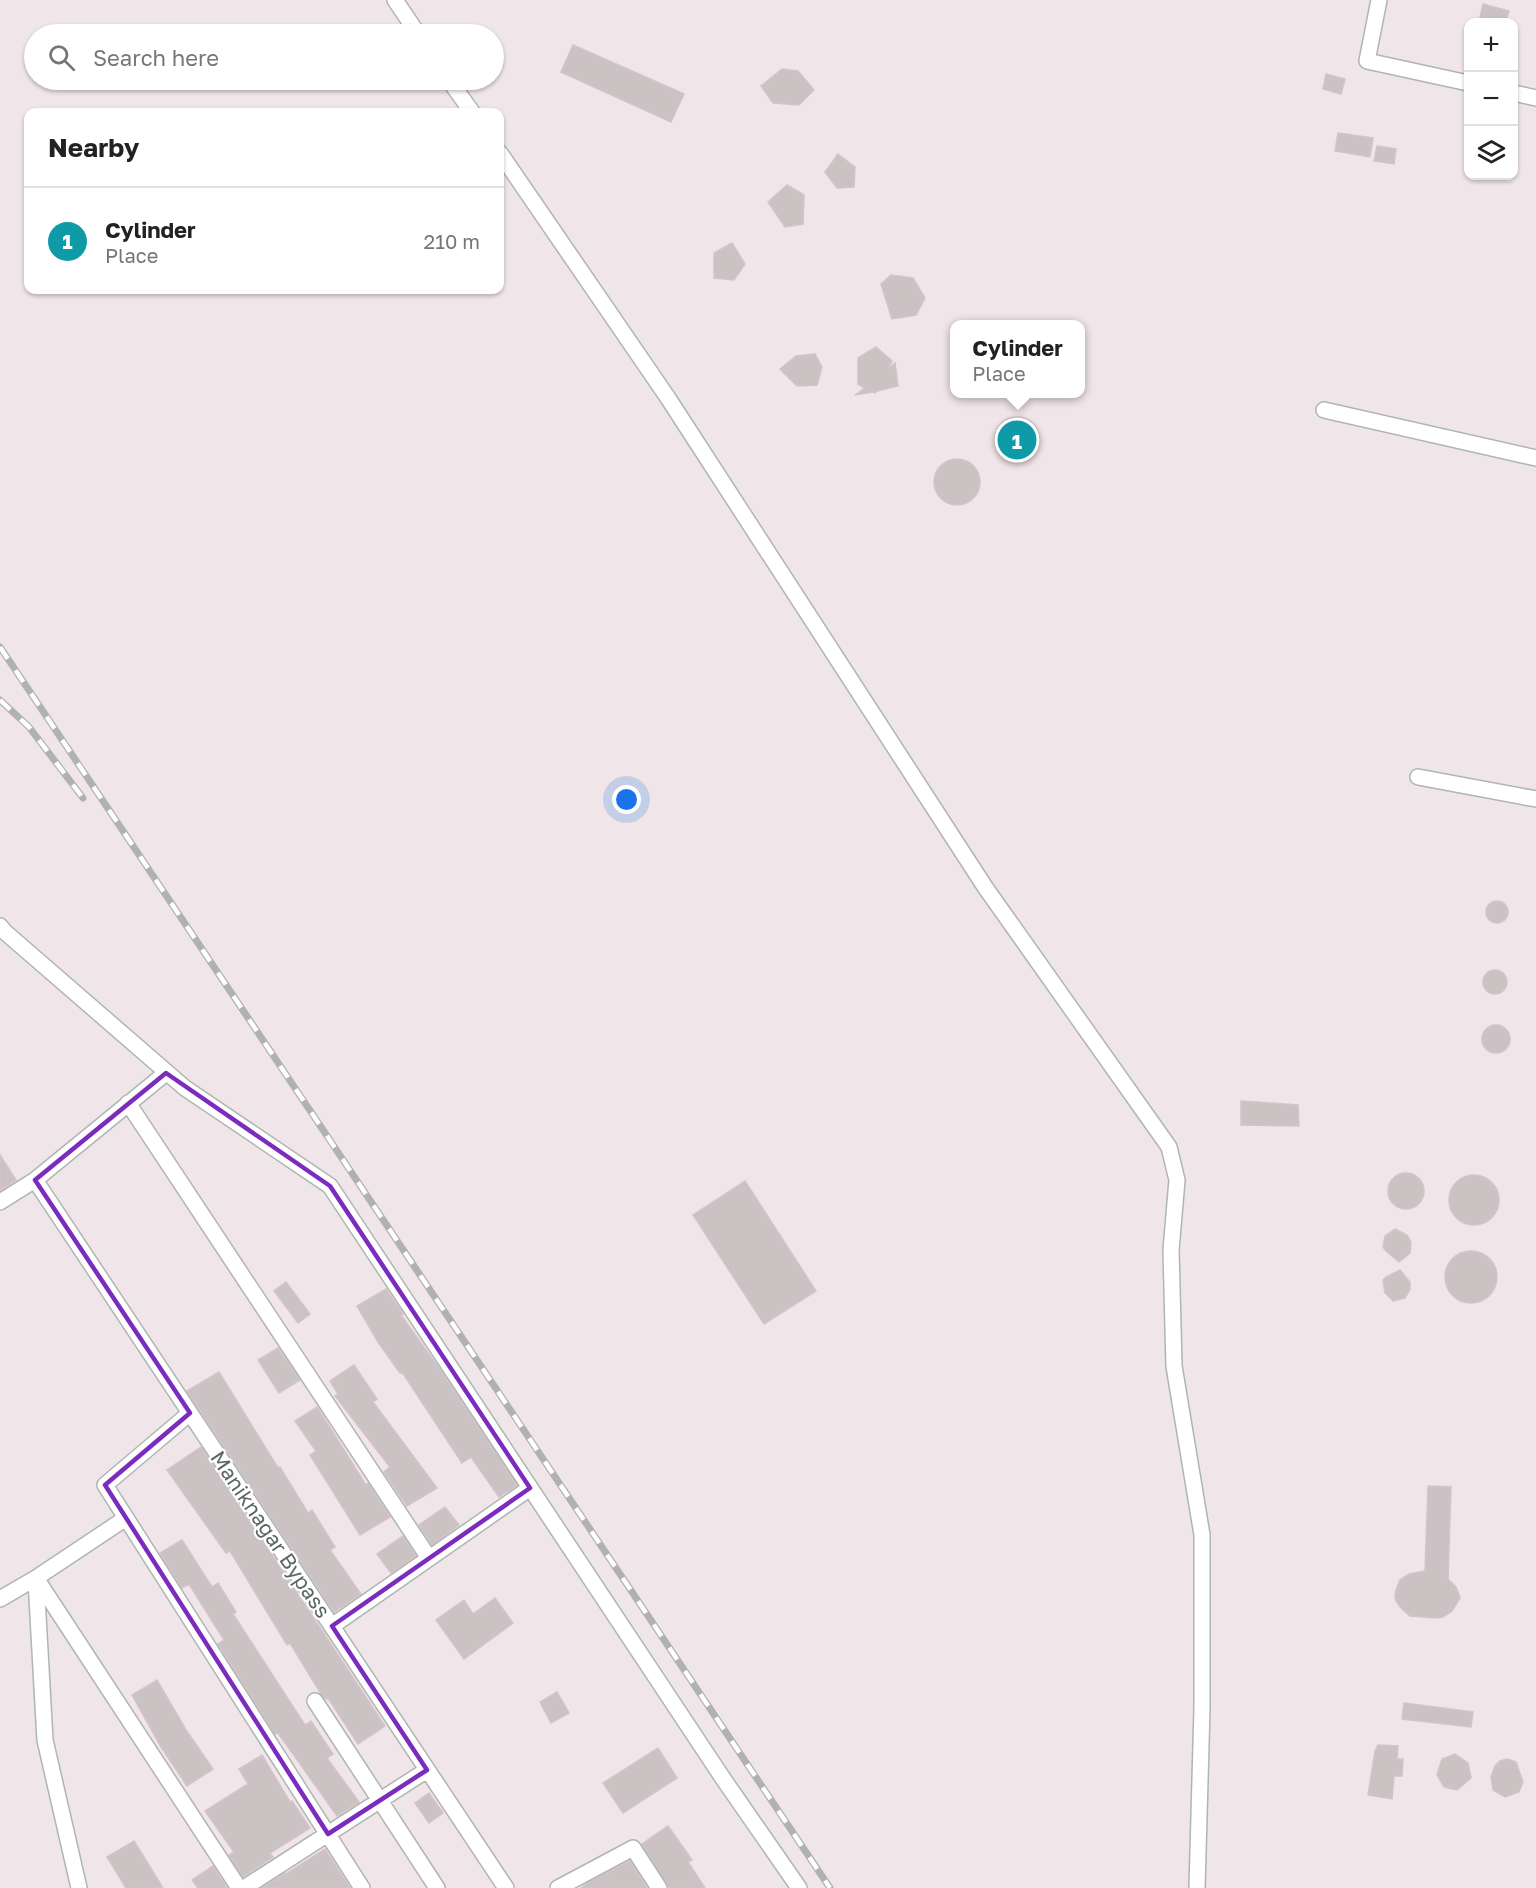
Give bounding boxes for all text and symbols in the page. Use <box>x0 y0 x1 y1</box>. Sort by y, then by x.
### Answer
map controls <box>1464 18 1518 180</box>
button: + <box>1464 18 1518 72</box>
search box <box>24 24 504 90</box>
icon: search <box>45 41 78 74</box>
text: Search here <box>93 44 219 71</box>
button: − <box>1464 72 1518 126</box>
button: layers <box>1464 126 1518 180</box>
text: Nearby <box>48 132 139 163</box>
text: Cylinder <box>105 216 196 243</box>
text: 1 <box>62 229 73 253</box>
text: 210 m <box>424 229 480 253</box>
text: Place <box>105 243 158 267</box>
popup <box>950 320 1085 398</box>
text: Cylinder <box>972 334 1063 361</box>
text: Place <box>972 361 1026 385</box>
pin: 1 <box>998 418 1036 462</box>
your location <box>612 785 641 814</box>
street label: Maniknagar Bypass <box>205 1445 337 1623</box>

